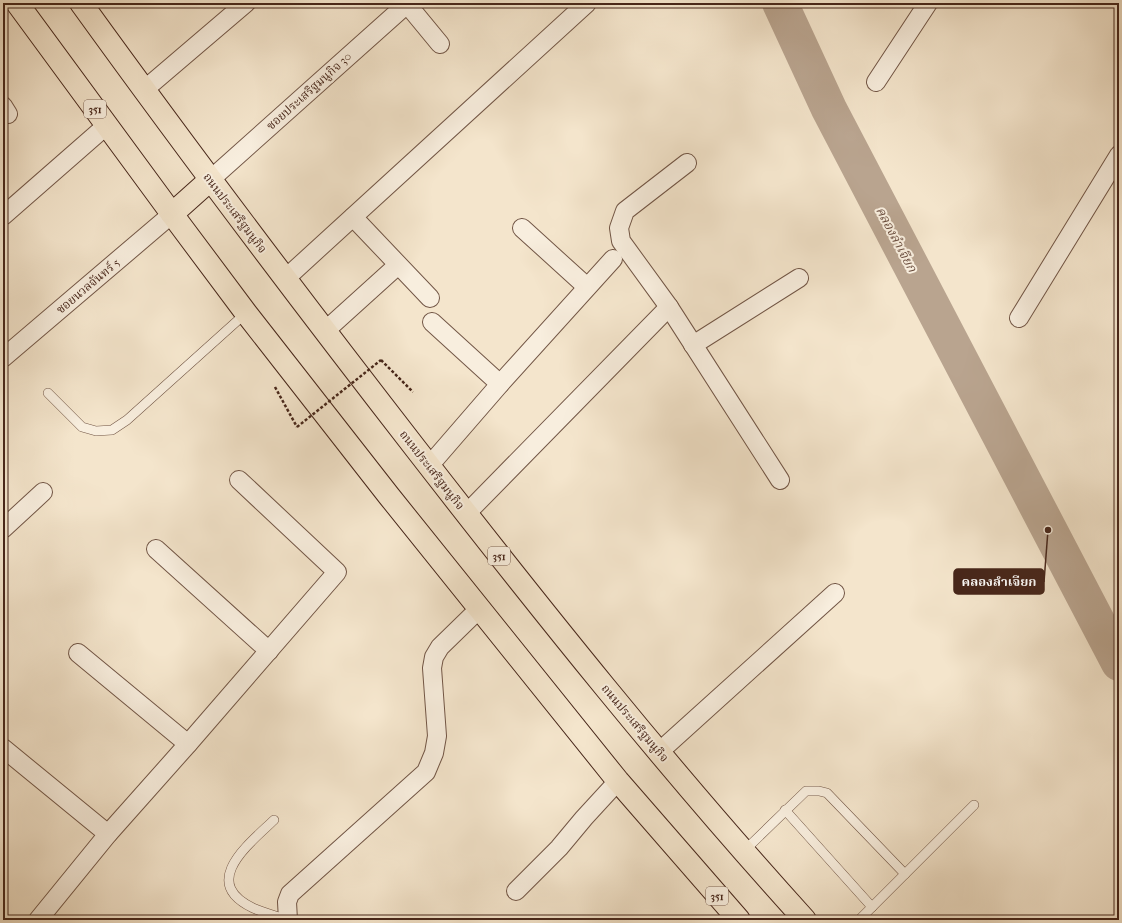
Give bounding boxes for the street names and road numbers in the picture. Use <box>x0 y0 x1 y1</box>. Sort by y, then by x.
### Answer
street label: ซอยประเสริฐมนูกิจ 30 <box>264 49 355 133</box>
road number: 351 <box>84 100 106 118</box>
street label: ถนนประเสริฐมนูกิจ <box>199 170 270 256</box>
street label: ซอยนวลจันทร์ 5 <box>53 255 123 317</box>
street label: ถนนประเสริฐมนูกิจ <box>396 428 467 513</box>
road number: 351 <box>488 547 510 565</box>
street label: ถนนประเสริฐมนูกิจ <box>598 681 671 765</box>
road number: 351 <box>706 887 728 905</box>

